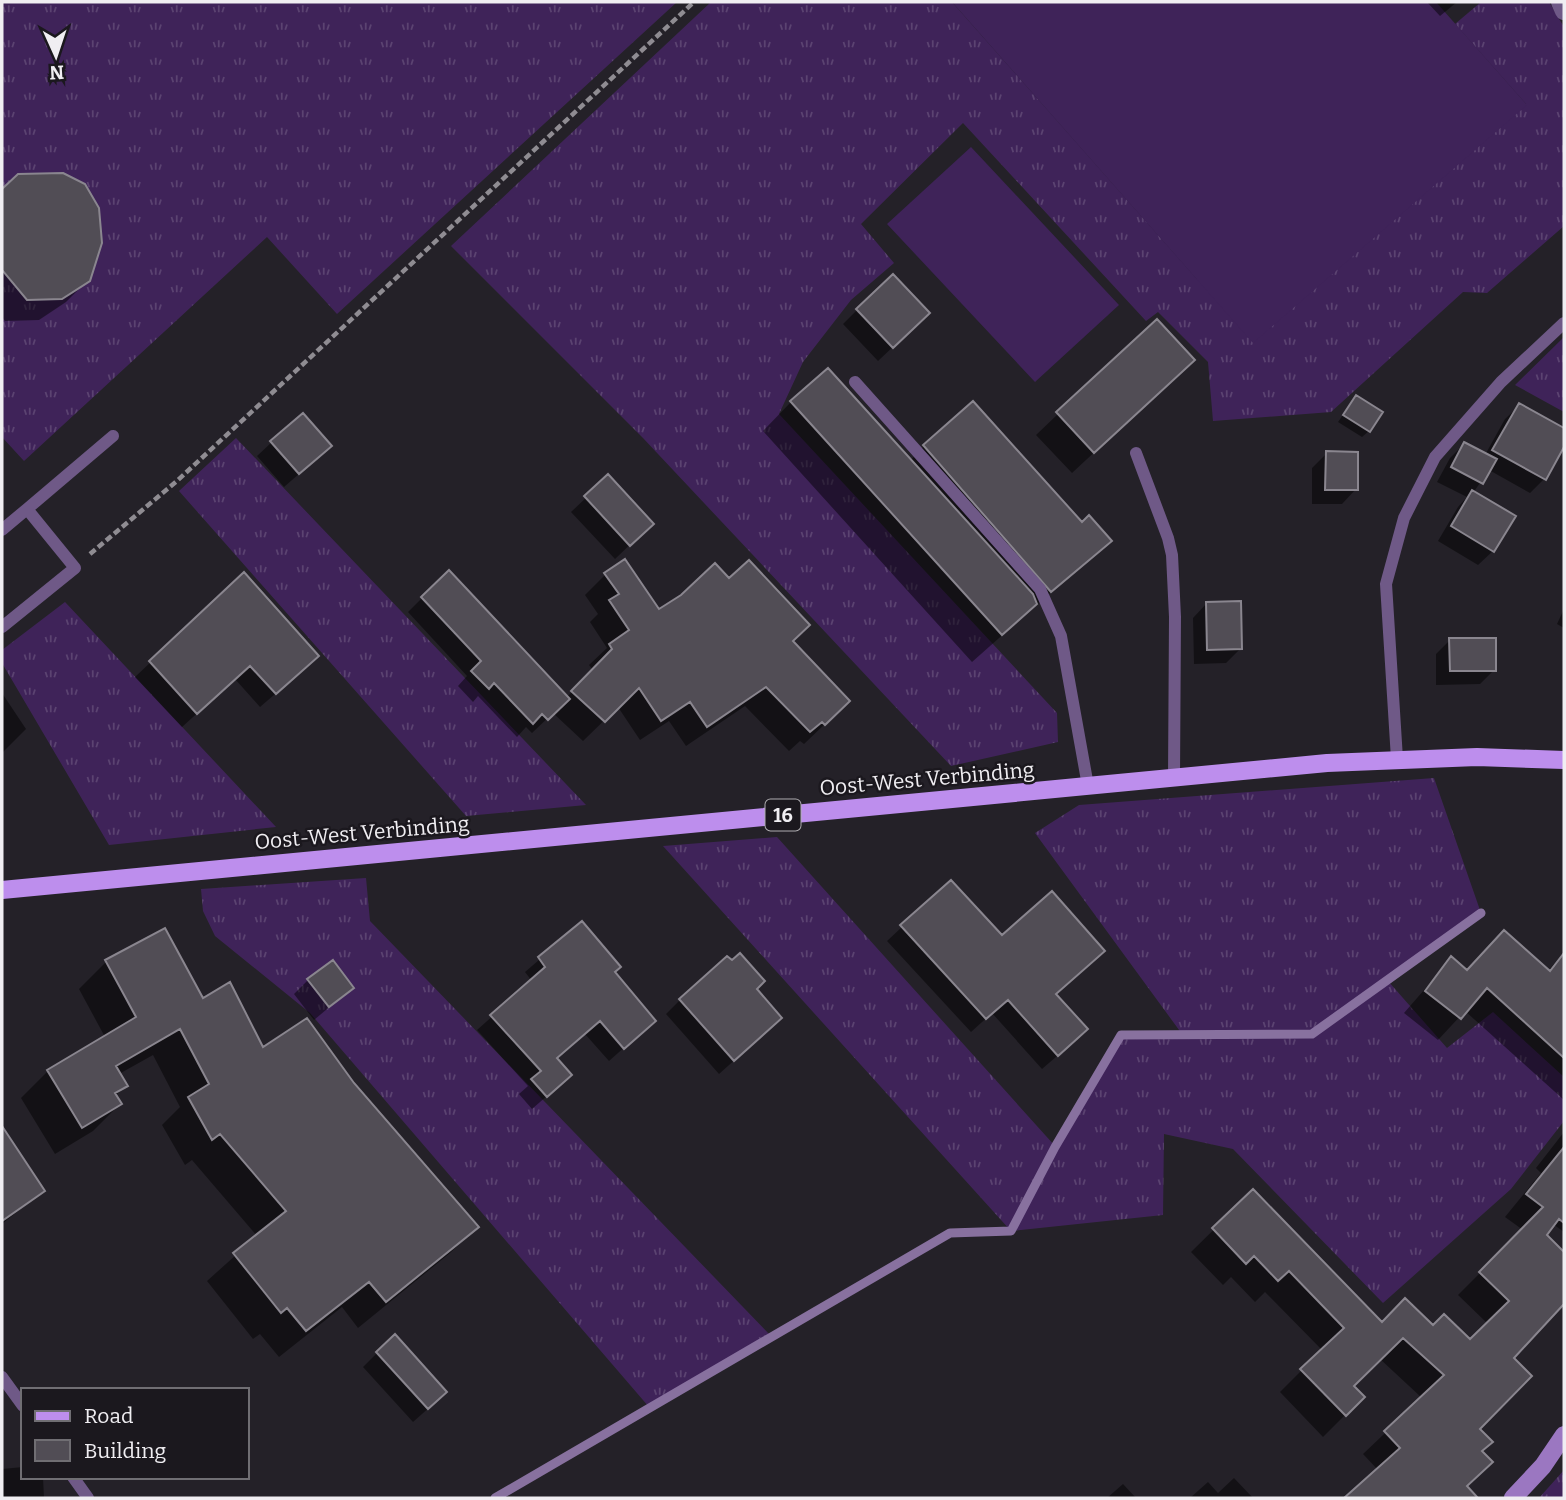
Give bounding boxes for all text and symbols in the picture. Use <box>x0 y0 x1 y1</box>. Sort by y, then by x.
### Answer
north arrow <box>21 21 91 91</box>
text: N <box>49 61 65 84</box>
street label: Oost-West Verbinding <box>818 757 1036 801</box>
road number: 16 <box>766 800 800 830</box>
street label: Oost-West Verbinding <box>253 811 471 855</box>
legend <box>21 1388 248 1479</box>
text: Road <box>84 1403 133 1429</box>
text: Building <box>84 1438 167 1464</box>

